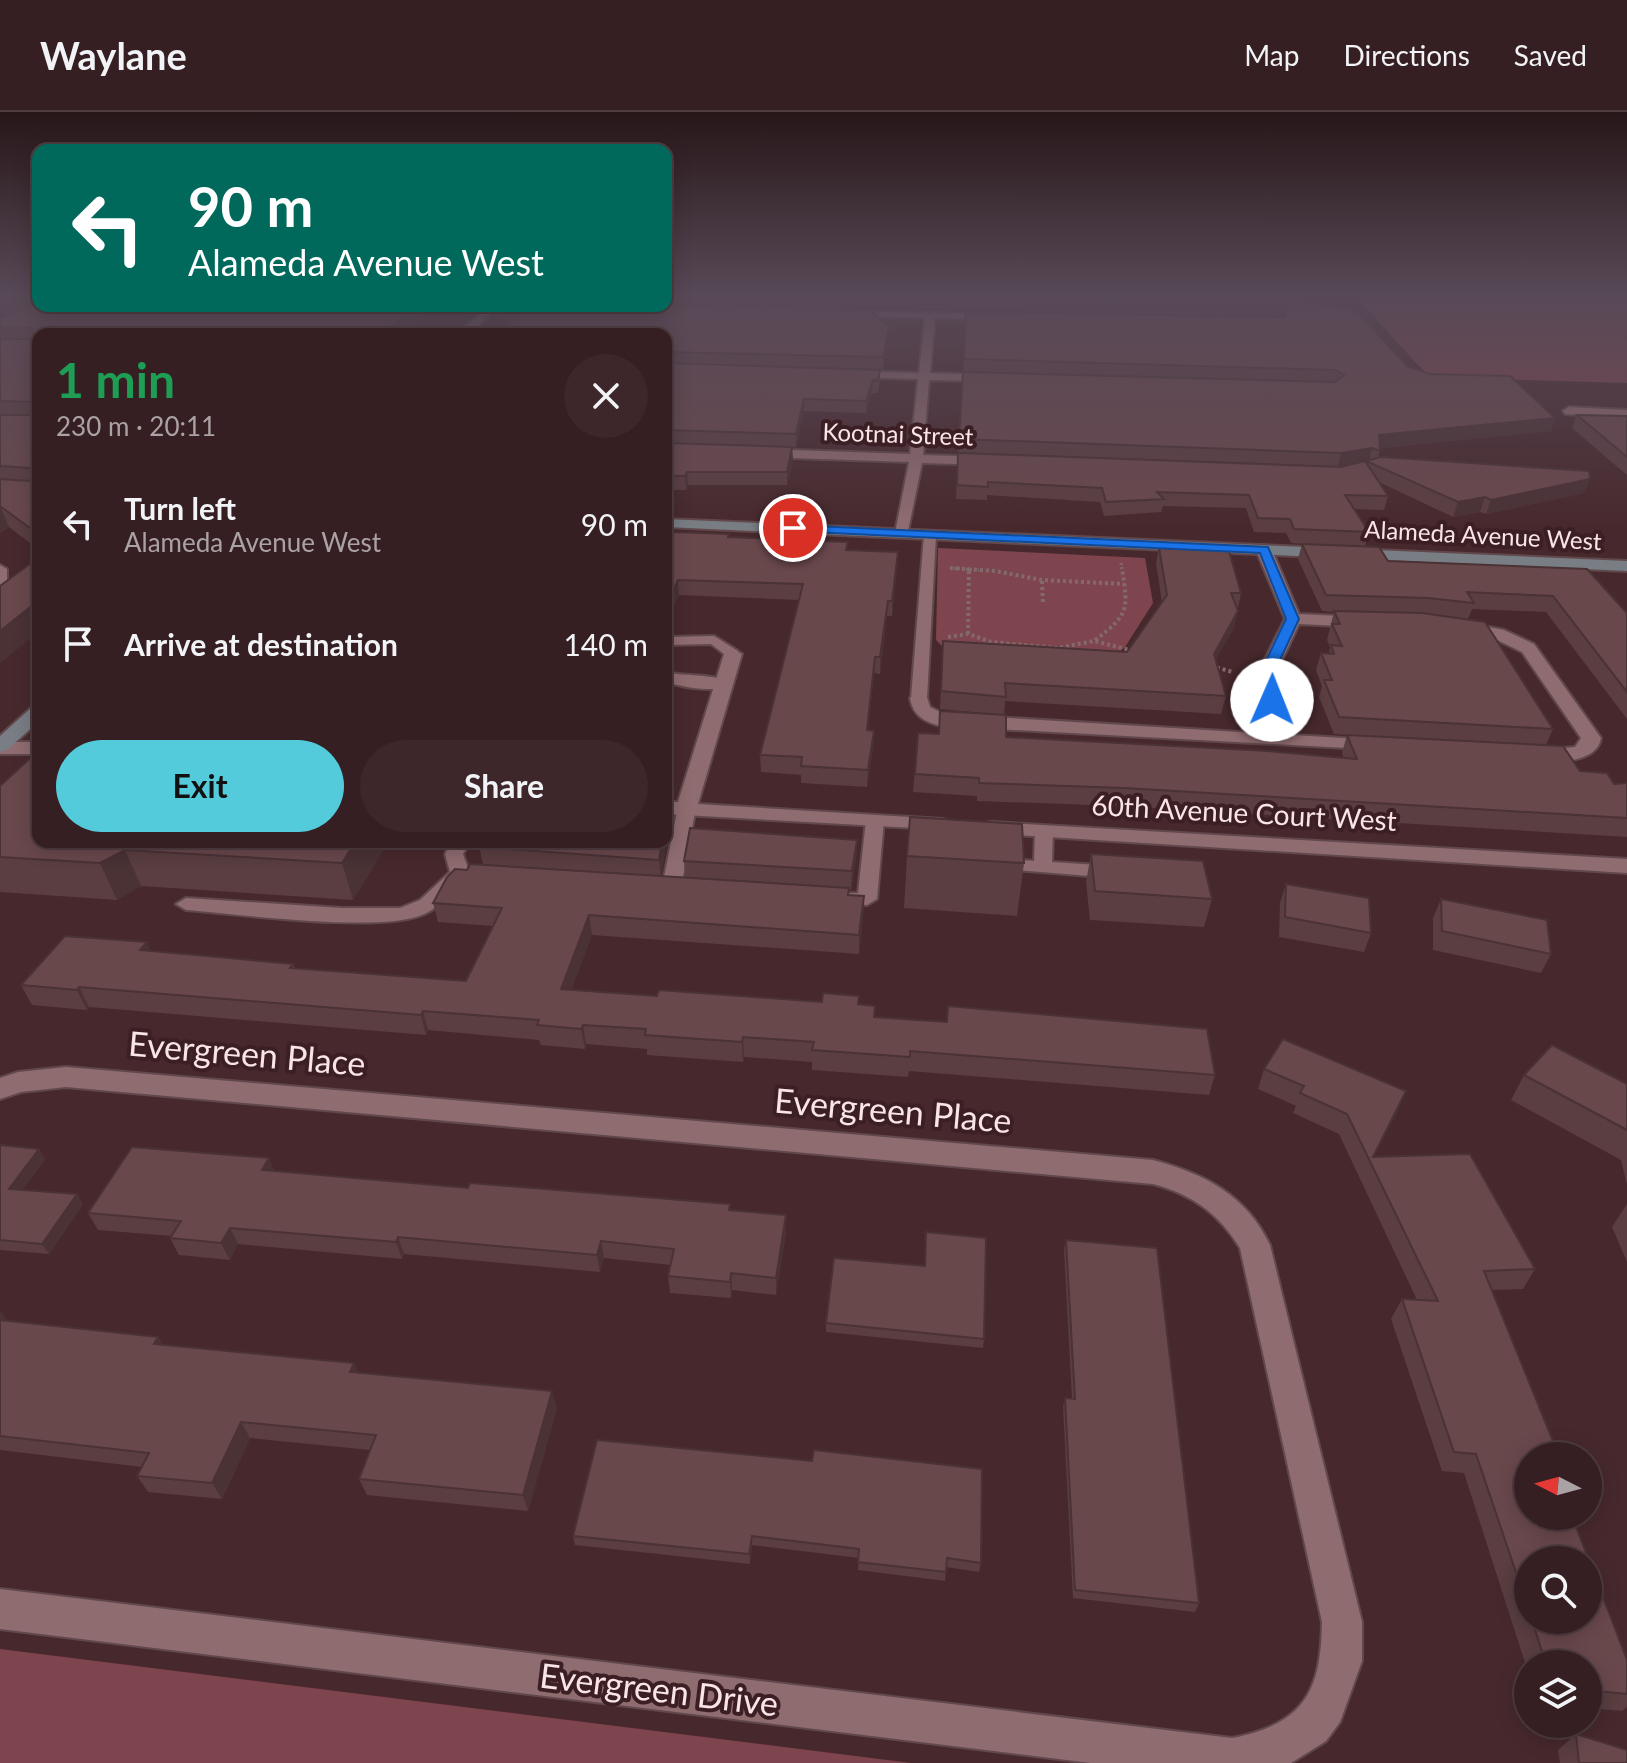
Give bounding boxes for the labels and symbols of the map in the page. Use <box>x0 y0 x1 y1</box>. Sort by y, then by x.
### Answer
street label: Kootnai Street <box>822 416 974 451</box>
pin <box>759 494 827 562</box>
street label: Alameda Avenue West <box>1364 514 1603 555</box>
position arrow <box>1230 658 1314 742</box>
street label: 60th Avenue Court West <box>1091 787 1397 837</box>
street label: Evergreen Place <box>127 1022 367 1083</box>
street label: Evergreen Place <box>773 1079 1013 1140</box>
north arrow <box>1514 1442 1602 1530</box>
street label: Evergreen Drive <box>538 1654 781 1723</box>

